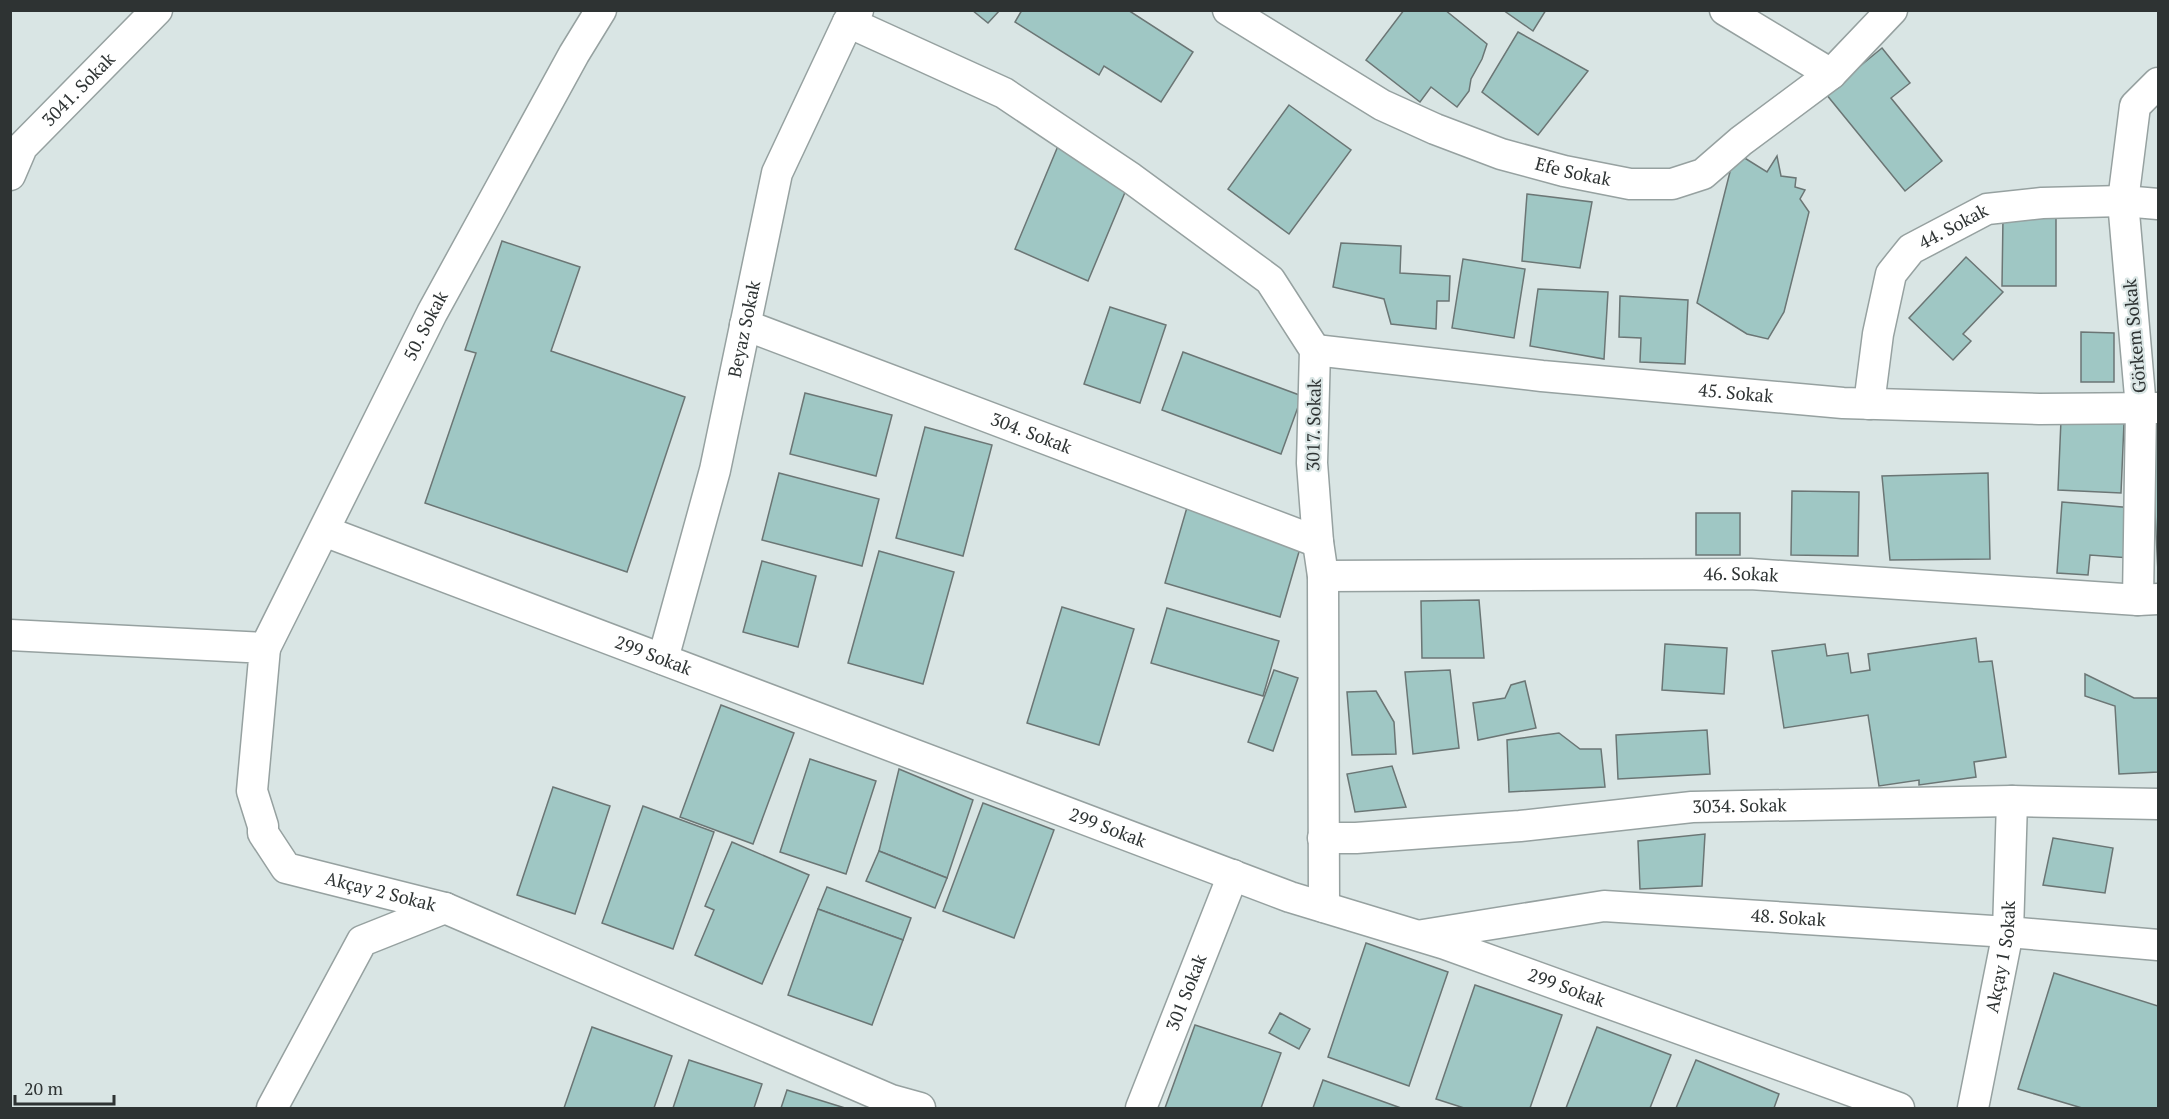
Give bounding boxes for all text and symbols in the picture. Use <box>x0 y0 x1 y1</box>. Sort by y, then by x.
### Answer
street label: 3041. Sokak <box>36 46 120 131</box>
street label: Efe Sokak <box>1533 151 1614 191</box>
street label: 44. Sokak <box>1914 197 1993 254</box>
street label: Görkem Sokak <box>2117 277 2151 394</box>
street label: Beyaz Sokak <box>722 278 765 380</box>
street label: 50. Sokak <box>397 286 453 364</box>
street label: 45. Sokak <box>1697 377 1775 408</box>
street label: 3017. Sokak <box>1300 378 1326 471</box>
street label: 304. Sokak <box>988 406 1076 459</box>
street label: 46. Sokak <box>1703 561 1780 587</box>
street label: 299 Sokak <box>612 629 696 681</box>
street label: 3034. Sokak <box>1692 792 1788 818</box>
street label: 299 Sokak <box>1066 801 1151 853</box>
street label: Akçay 2 Sokak <box>323 865 440 916</box>
street label: Akçay 1 Sokak <box>1979 900 2020 1015</box>
street label: 48. Sokak <box>1750 902 1827 931</box>
street label: 301 Sokak <box>1160 950 1212 1034</box>
street label: 299 Sokak <box>1525 962 1609 1012</box>
scale bar <box>15 1068 114 1106</box>
text: 20 m <box>24 1076 64 1100</box>

